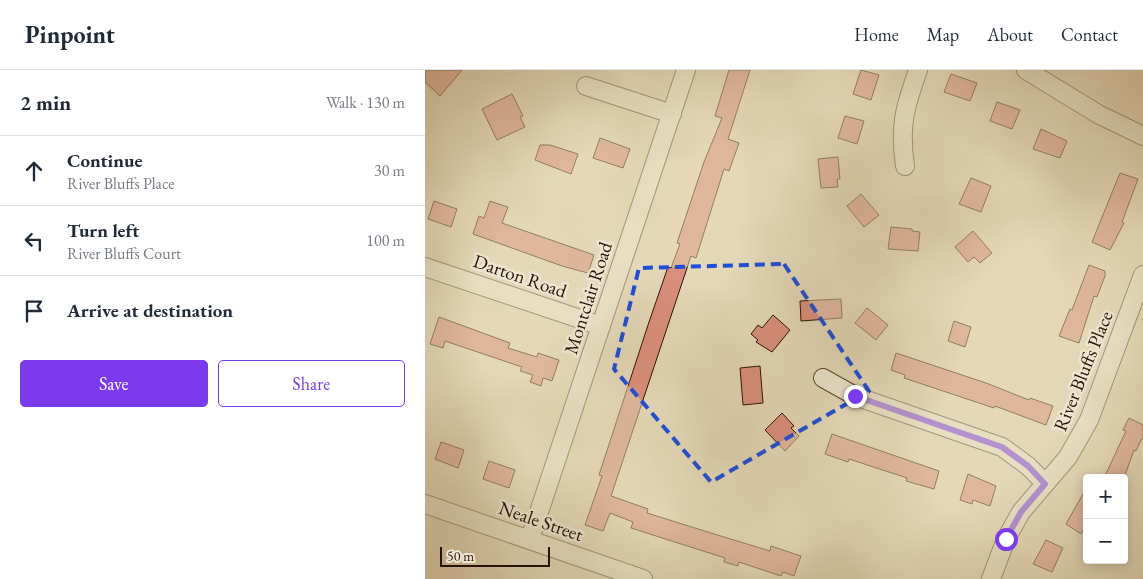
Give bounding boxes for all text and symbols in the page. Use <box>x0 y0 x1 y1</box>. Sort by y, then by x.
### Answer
text: Pinpoint <box>25 19 115 50</box>
text: Home <box>854 23 899 46</box>
text: Map <box>927 23 959 46</box>
text: About <box>987 23 1033 46</box>
text: Contact <box>1061 23 1118 46</box>
text: 2 min <box>20 89 71 116</box>
text: Walk · 130 m <box>326 92 405 113</box>
text: Continue <box>67 148 142 173</box>
icon: ahead <box>20 157 48 185</box>
text: 30 m <box>374 160 405 181</box>
text: River Bluffs Place <box>67 173 174 194</box>
text: Turn left <box>67 218 139 243</box>
icon: left <box>20 227 48 255</box>
text: 100 m <box>366 230 405 251</box>
street label: Montclair Road <box>558 238 618 357</box>
text: River Bluffs Court <box>67 243 181 264</box>
street label: Darton Road <box>470 248 570 304</box>
icon: arrive <box>20 297 48 325</box>
text: Arrive at destination <box>67 298 233 323</box>
street label: River Bluffs Place <box>1048 307 1118 435</box>
button: Save <box>20 360 208 407</box>
button: Share <box>218 360 405 407</box>
route end <box>844 385 867 408</box>
map controls <box>1083 474 1128 564</box>
button: + <box>1083 474 1128 519</box>
street label: Neale Street <box>496 495 586 547</box>
button: − <box>1083 519 1128 564</box>
route start <box>995 528 1018 551</box>
scale bar <box>440 544 550 567</box>
text: 50 m <box>447 547 474 565</box>

